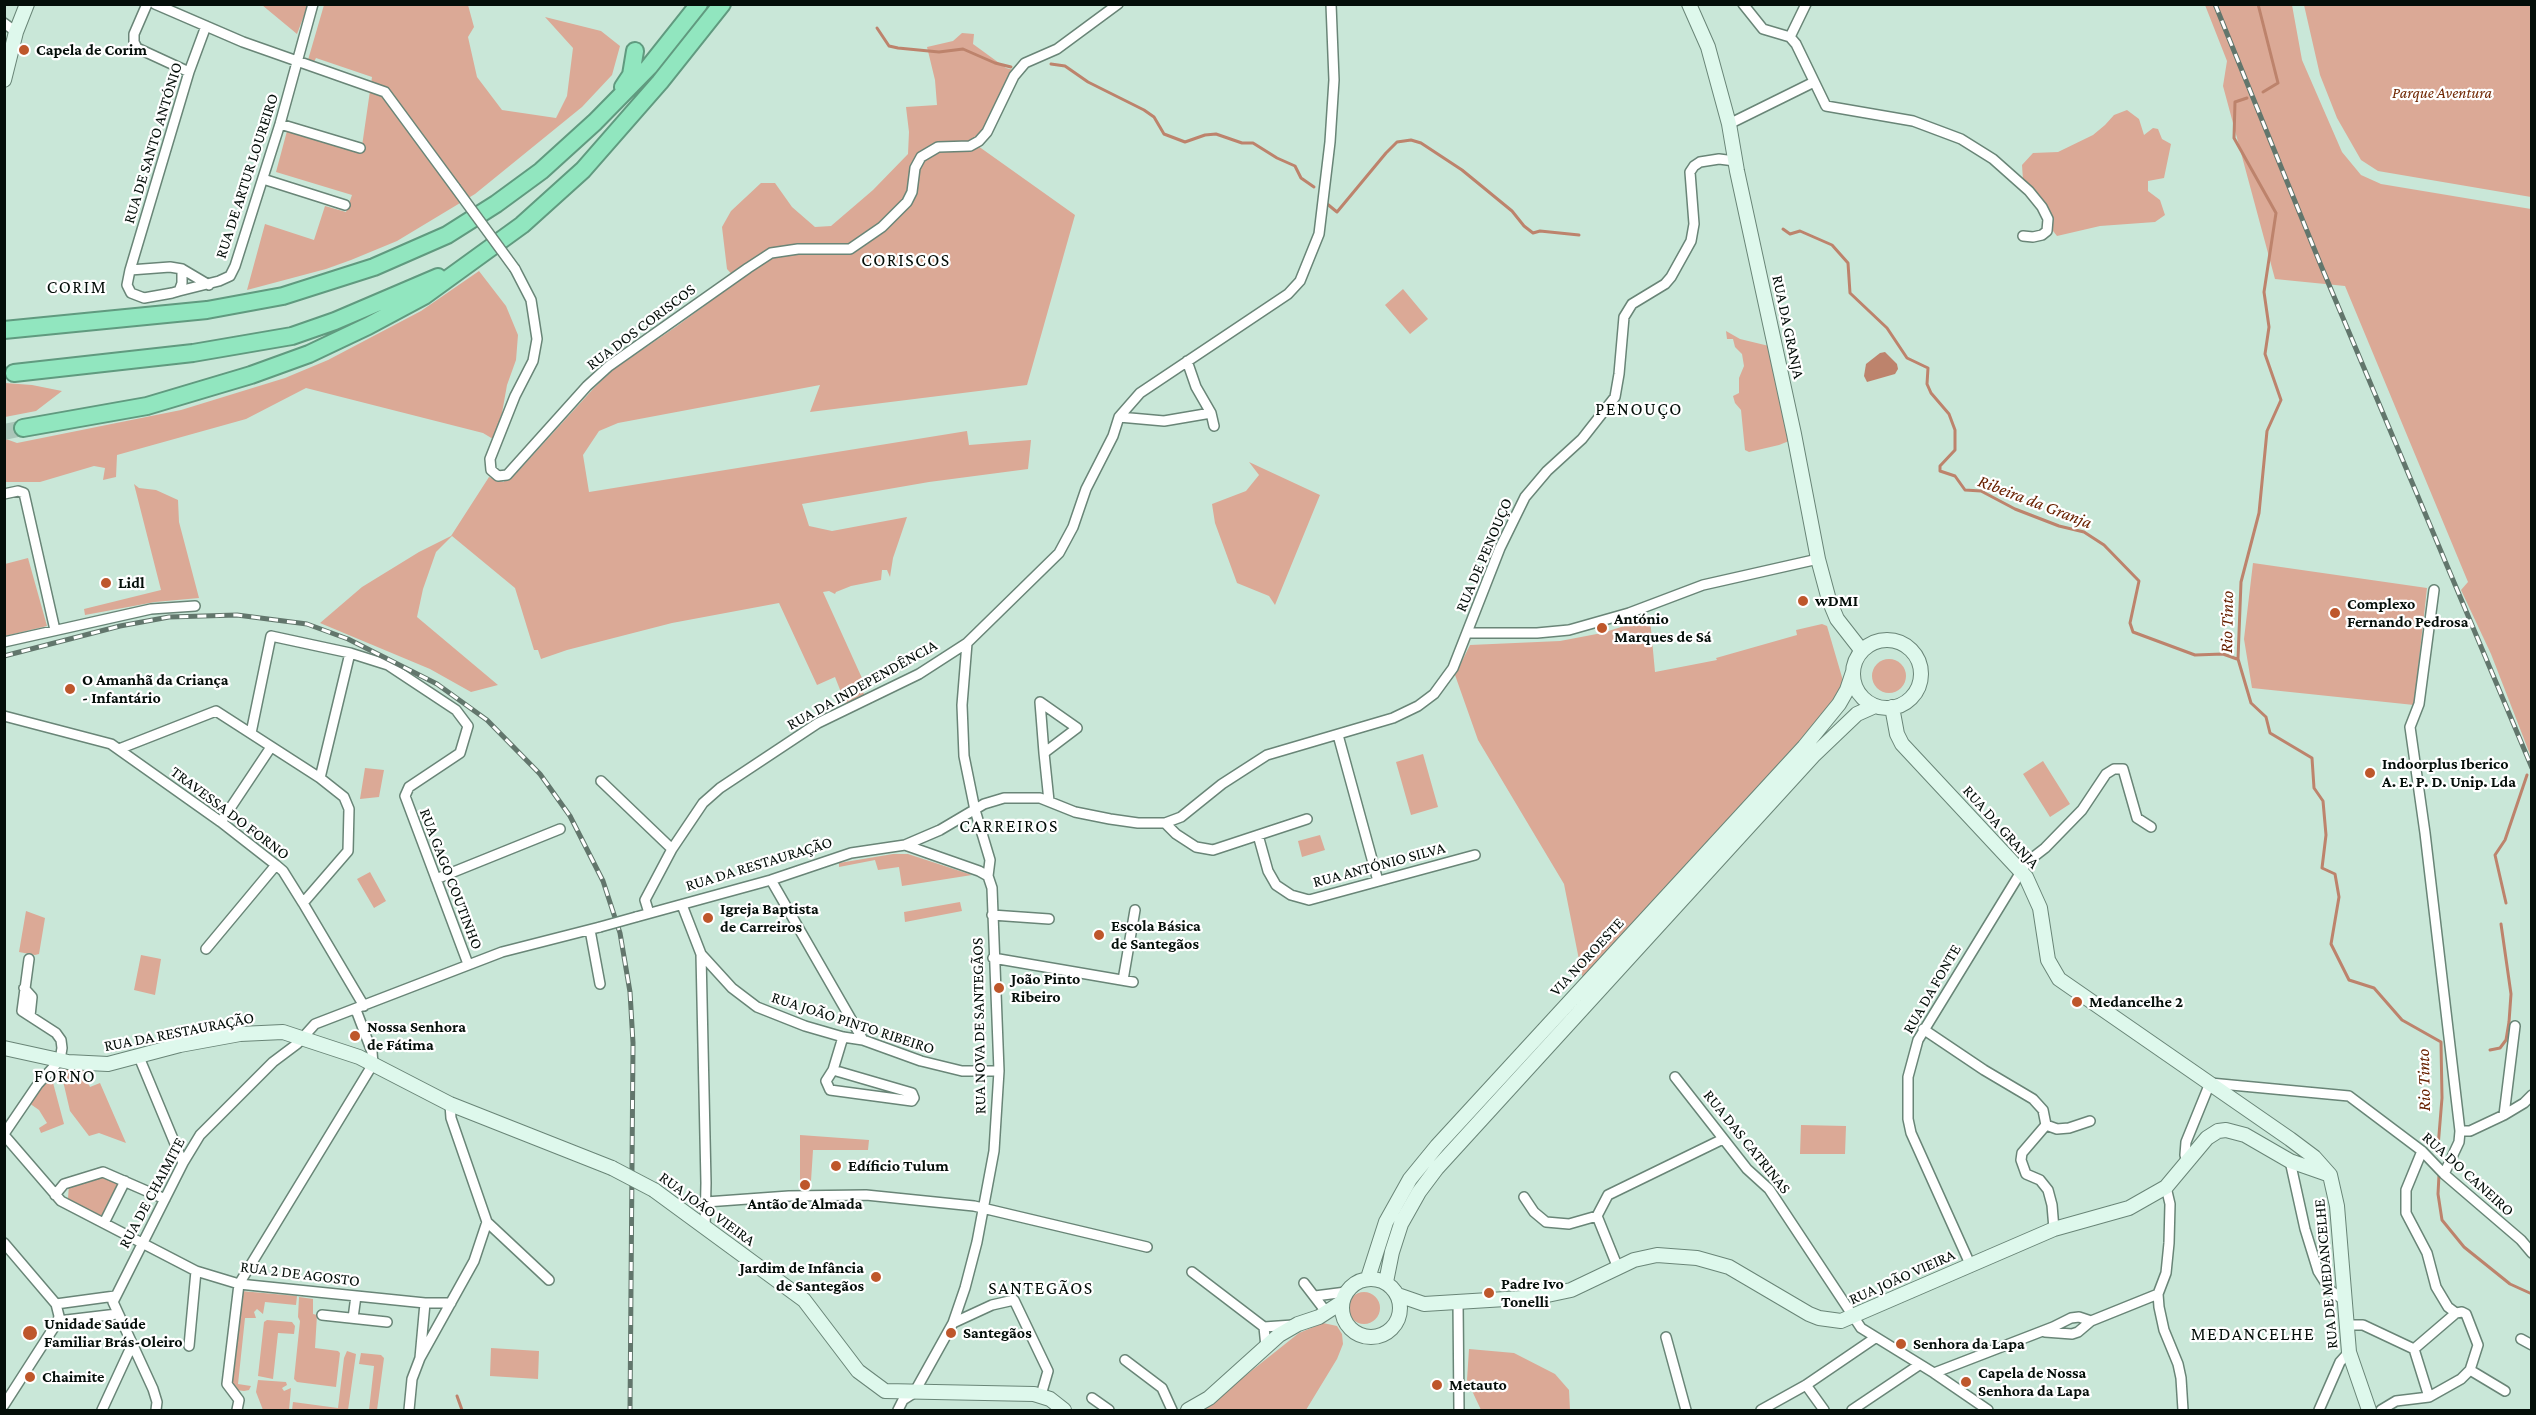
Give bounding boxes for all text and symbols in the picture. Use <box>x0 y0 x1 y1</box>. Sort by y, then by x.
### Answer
place label: Capela de Corim <box>36 40 147 60</box>
marker: Capela de Corim <box>17 43 31 57</box>
street label: RUA DE SANTO ANTÓNIO <box>119 60 187 226</box>
park label: Parque Aventura <box>2392 83 2492 103</box>
street label: RUA DE ARTUR LOUREIRO <box>211 91 283 261</box>
district label: CORISCOS <box>861 249 951 271</box>
street label: RUA DA GRANJA <box>1768 273 1808 381</box>
district label: CORIM <box>47 276 107 298</box>
street label: RUA DOS CORISCOS <box>583 280 699 374</box>
district label: PENOUÇO <box>1595 398 1683 420</box>
water label: Ribeira da Granja <box>1975 470 2095 534</box>
street label: RUA DE PENOUÇO <box>1451 495 1517 615</box>
place label: Lidl <box>118 573 145 593</box>
marker: Lidl <box>99 576 113 590</box>
place label: wDMI <box>1815 591 1858 611</box>
water label: Rio Tinto <box>2216 591 2238 653</box>
marker: wDMI <box>1796 594 1810 608</box>
place label: Complexo Fernando Pedrosa <box>2347 594 2468 632</box>
marker: Complexo Fernando Pedrosa <box>2328 606 2342 620</box>
place label: António Marques de Sá <box>1614 609 1711 647</box>
marker: António Marques de Sá <box>1595 621 1609 635</box>
street label: RUA DA INDEPENDÊNCIA <box>784 636 940 734</box>
place label: O Amanhã da Criança - Infantário <box>82 670 229 708</box>
marker: O Amanhã da Criança - Infantário <box>63 682 77 696</box>
place label: Indoorplus Iberico A. E. P. D. Unip. Lda <box>2382 754 2516 792</box>
street label: TRAVESSA DO FORNO <box>167 762 293 864</box>
marker: Indoorplus Iberico A. E. P. D. Unip. Lda <box>2363 766 2377 780</box>
street label: RUA DA GRANJA <box>1959 781 2043 873</box>
street label: RUA GAGO COUTINHO <box>415 806 487 952</box>
district label: CARREIROS <box>959 815 1059 837</box>
street label: RUA DA RESTAURAÇÃO <box>683 833 835 895</box>
street label: RUA ANTÓNIO SILVA <box>1311 838 1447 892</box>
place label: Igreja Baptista de Carreiros <box>720 899 819 937</box>
marker: Igreja Baptista de Carreiros <box>701 911 715 925</box>
street label: VIA NOROESTE <box>1546 914 1628 1000</box>
place label: Escola Básica de Santegãos <box>1111 916 1201 954</box>
marker: Escola Básica de Santegãos <box>1092 928 1106 942</box>
street label: RUA NOVA DE SANTEGÃOS <box>968 938 990 1114</box>
street label: RUA DA FONTE <box>1899 941 1965 1037</box>
place label: João Pinto Ribeiro <box>1011 969 1080 1007</box>
marker: João Pinto Ribeiro <box>992 981 1006 995</box>
street label: RUA JOÃO PINTO RIBEIRO <box>769 988 937 1058</box>
place label: Medancelhe 2 <box>2089 992 2183 1012</box>
marker: Medancelhe 2 <box>2070 995 2084 1009</box>
street label: RUA DA RESTAURAÇÃO <box>102 1008 256 1056</box>
place label: Nossa Senhora de Fátima <box>367 1017 466 1055</box>
marker: Nossa Senhora de Fátima <box>348 1029 362 1043</box>
water label: Rio Tinto <box>2413 1049 2435 1111</box>
district label: FORNO <box>34 1065 96 1087</box>
street label: RUA DAS CATRINAS <box>1699 1086 1795 1198</box>
street label: RUA DO CANEIRO <box>2418 1128 2518 1220</box>
street label: RUA DE CHAIMITE <box>115 1134 189 1252</box>
place label: Edíficio Tulum <box>848 1156 949 1176</box>
marker: Edíficio Tulum <box>829 1159 843 1173</box>
street label: RUA JOÃO VIEIRA <box>655 1168 759 1250</box>
marker: Antão de Almada <box>798 1178 812 1192</box>
place label: Antão de Almada <box>748 1194 862 1214</box>
street label: RUA DE MEDANCELHE <box>2310 1198 2342 1350</box>
street label: RUA JOÃO VIEIRA <box>1846 1245 1958 1309</box>
street label: RUA 2 DE AGOSTO <box>239 1257 361 1291</box>
place label: Jardim de Infância de Santegãos <box>739 1258 864 1296</box>
marker: Jardim de Infância de Santegãos <box>869 1270 883 1284</box>
place label: Padre Ivo Tonelli <box>1501 1274 1564 1312</box>
district label: SANTEGÃOS <box>988 1277 1094 1299</box>
marker: Padre Ivo Tonelli <box>1482 1286 1496 1300</box>
place label: Unidade Saúde Familiar Brás-Oleiro <box>44 1314 183 1352</box>
place label: Santegãos <box>963 1323 1032 1343</box>
district label: MEDANCELHE <box>2191 1323 2315 1345</box>
marker: Unidade Saúde Familiar Brás-Oleiro <box>21 1324 39 1342</box>
marker: Santegãos <box>944 1326 958 1340</box>
place label: Senhora da Lapa <box>1913 1334 2025 1354</box>
marker: Senhora da Lapa <box>1894 1337 1908 1351</box>
place label: Capela de Nossa Senhora da Lapa <box>1978 1363 2090 1401</box>
place label: Chaimite <box>42 1367 105 1387</box>
marker: Chaimite <box>23 1370 37 1384</box>
place label: Metauto <box>1449 1375 1507 1395</box>
marker: Capela de Nossa Senhora da Lapa <box>1959 1375 1973 1389</box>
marker: Metauto <box>1430 1378 1444 1392</box>

